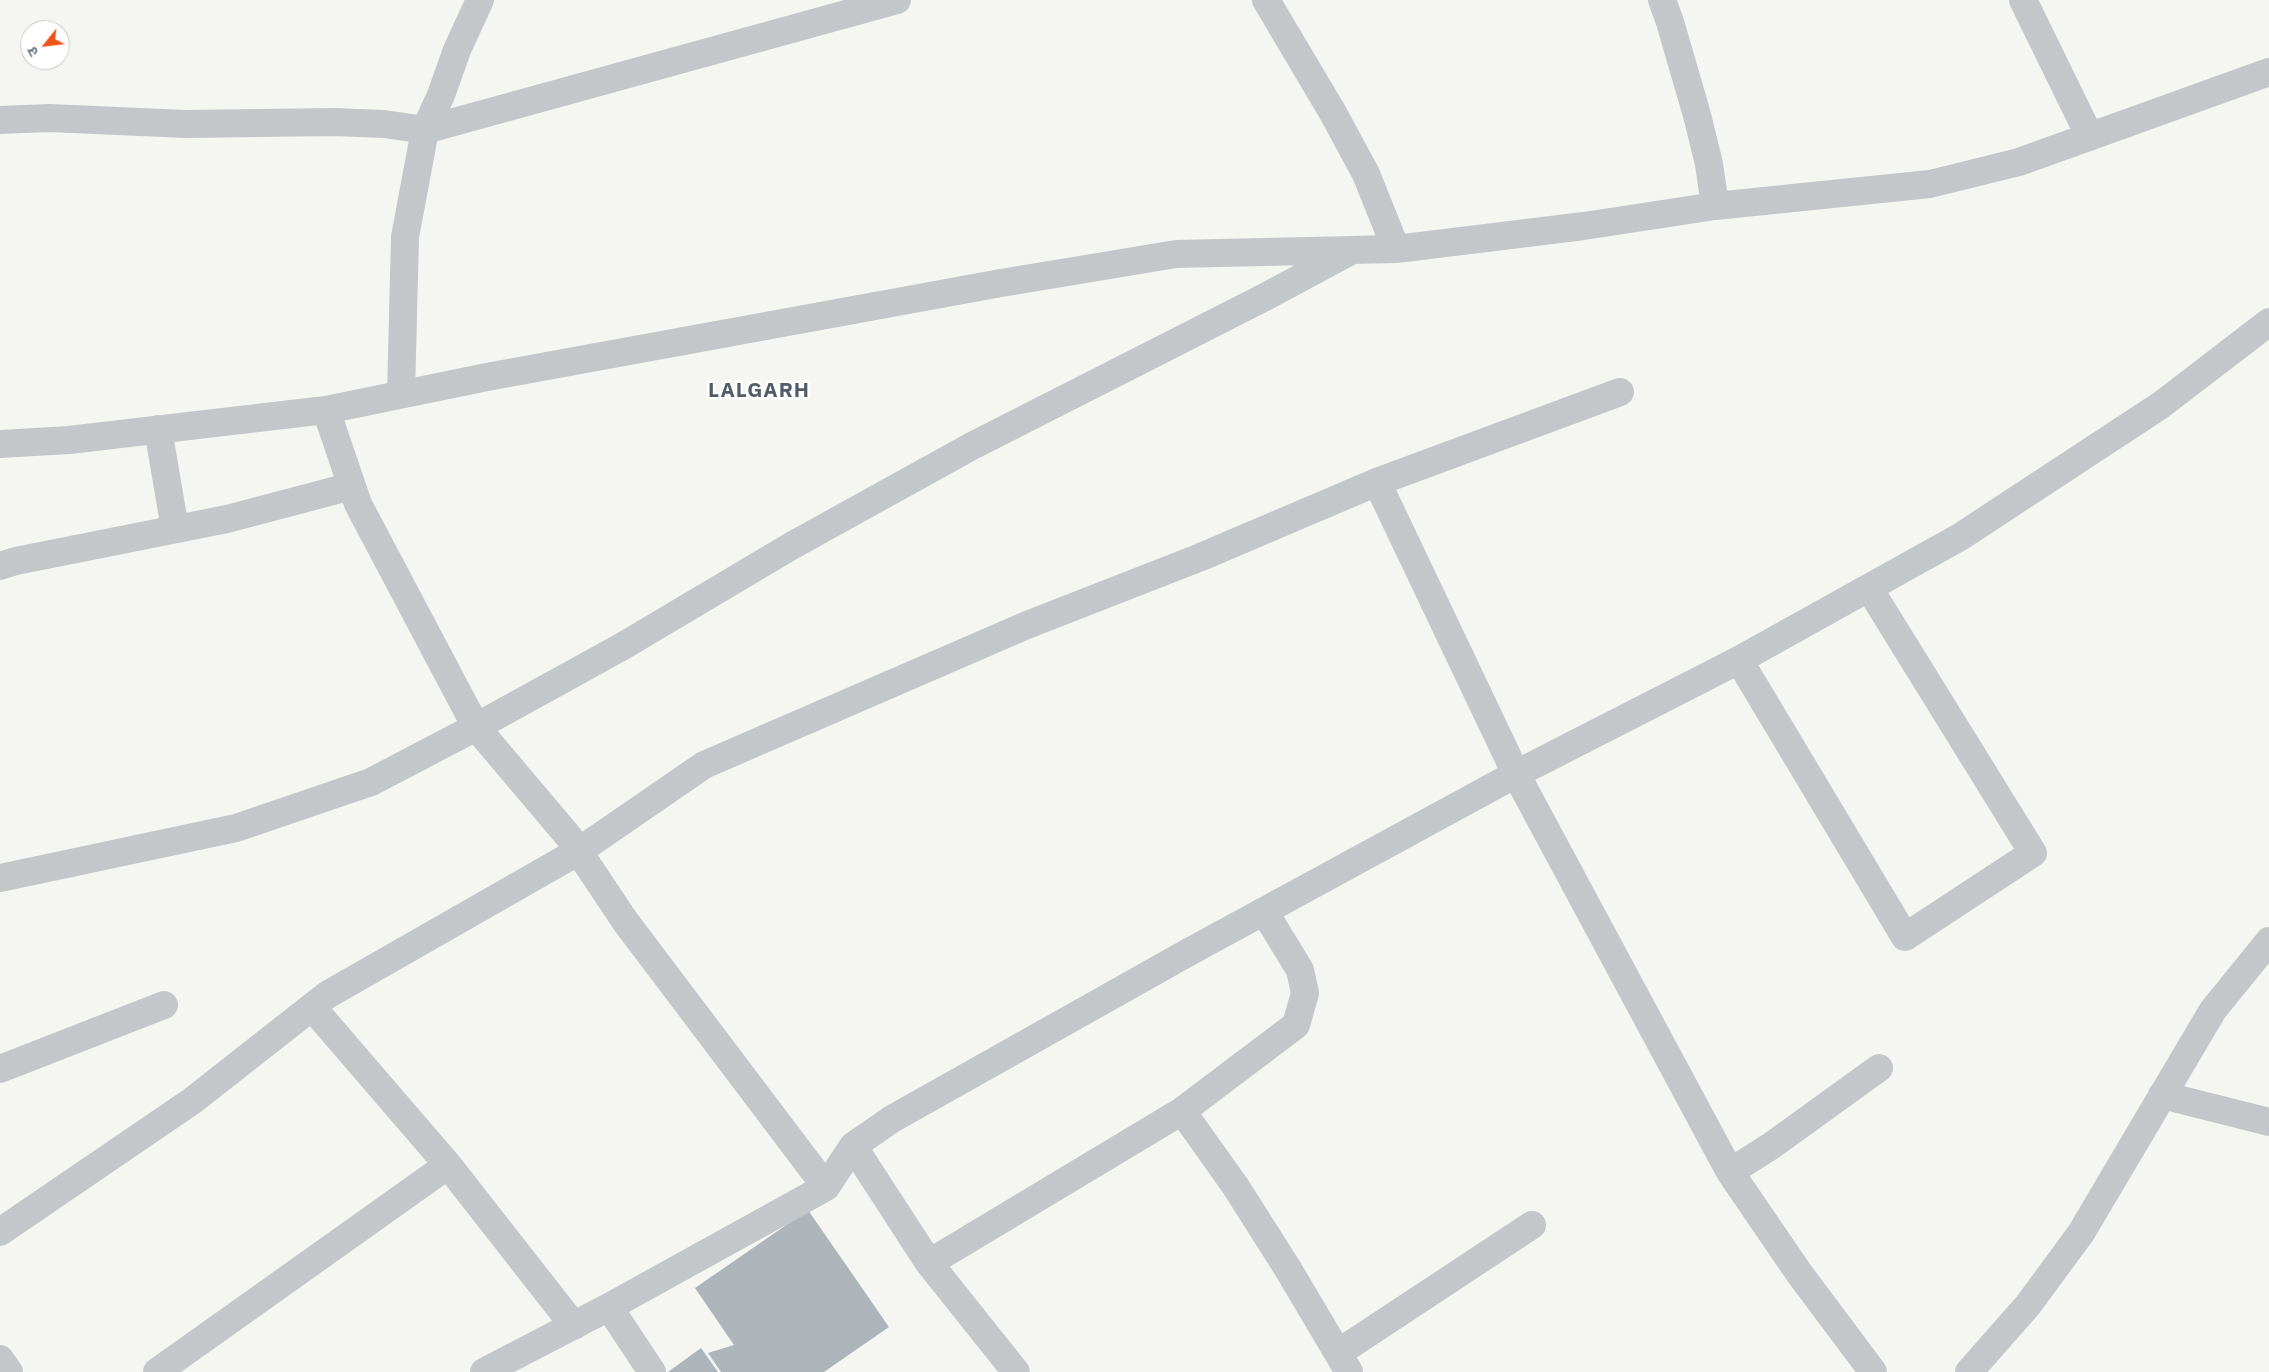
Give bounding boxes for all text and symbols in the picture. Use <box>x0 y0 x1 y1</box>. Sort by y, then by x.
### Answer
north arrow <box>20 20 70 70</box>
text: उ <box>23 44 43 60</box>
district label: LALGARH <box>707 378 811 404</box>

